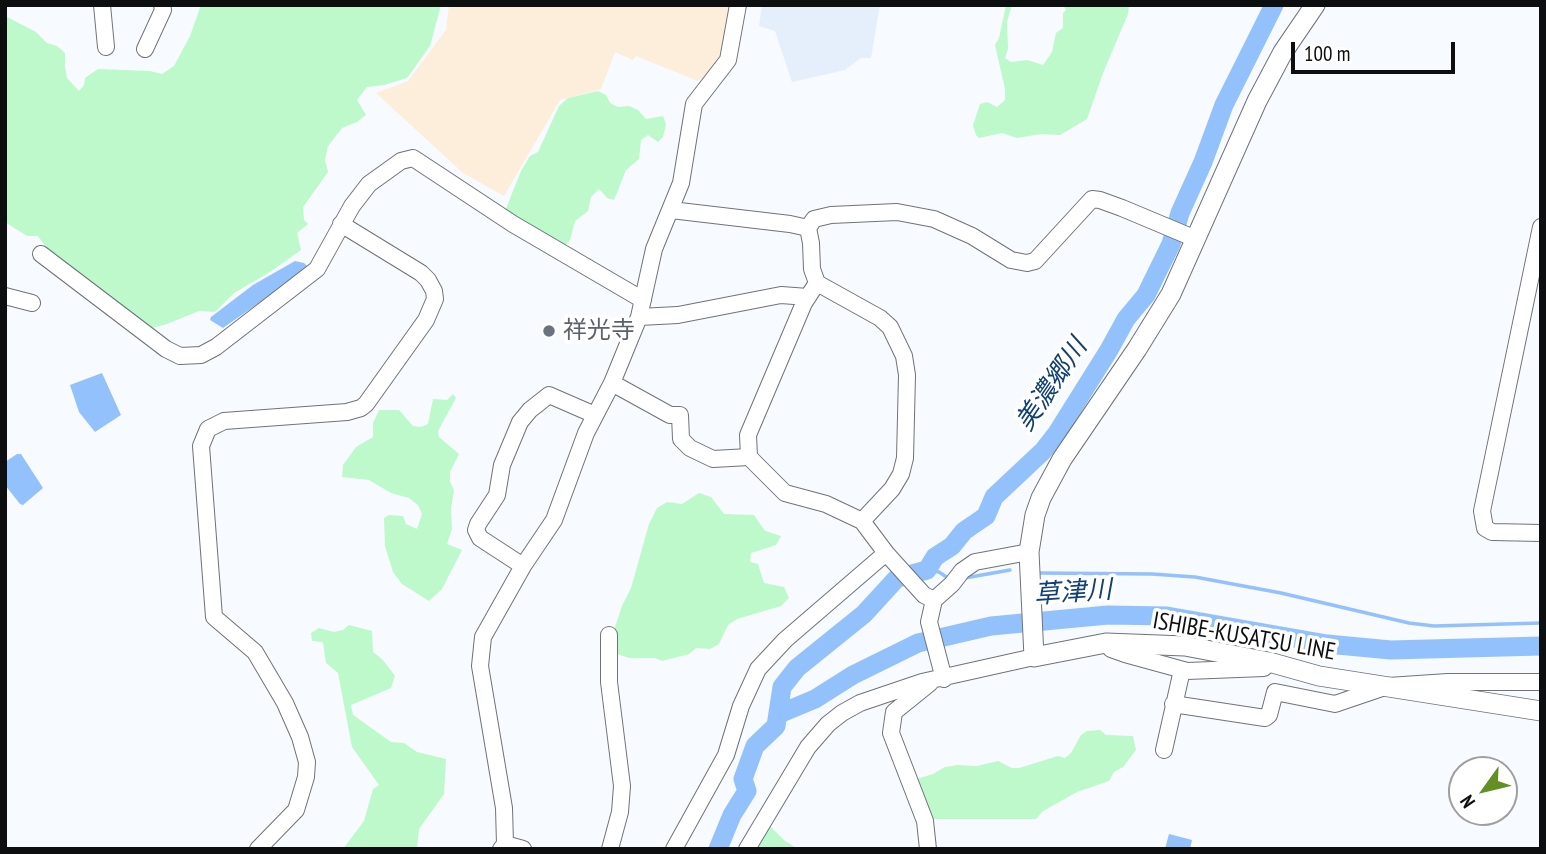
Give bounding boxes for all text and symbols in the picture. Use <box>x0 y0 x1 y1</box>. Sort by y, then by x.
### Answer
scale bar <box>1294 28 1458 72</box>
text: 100 m <box>1304 40 1350 67</box>
place label: 祥光寺 <box>563 317 635 345</box>
marker: 祥光寺 <box>541 323 557 339</box>
water label: 美濃郷川 <box>1010 333 1094 437</box>
water label: 草津川 <box>1033 575 1113 611</box>
street label: ISHIBE-KUSATSU LINE <box>1150 607 1338 667</box>
north arrow <box>1448 756 1518 826</box>
text: N <box>1454 791 1480 813</box>

